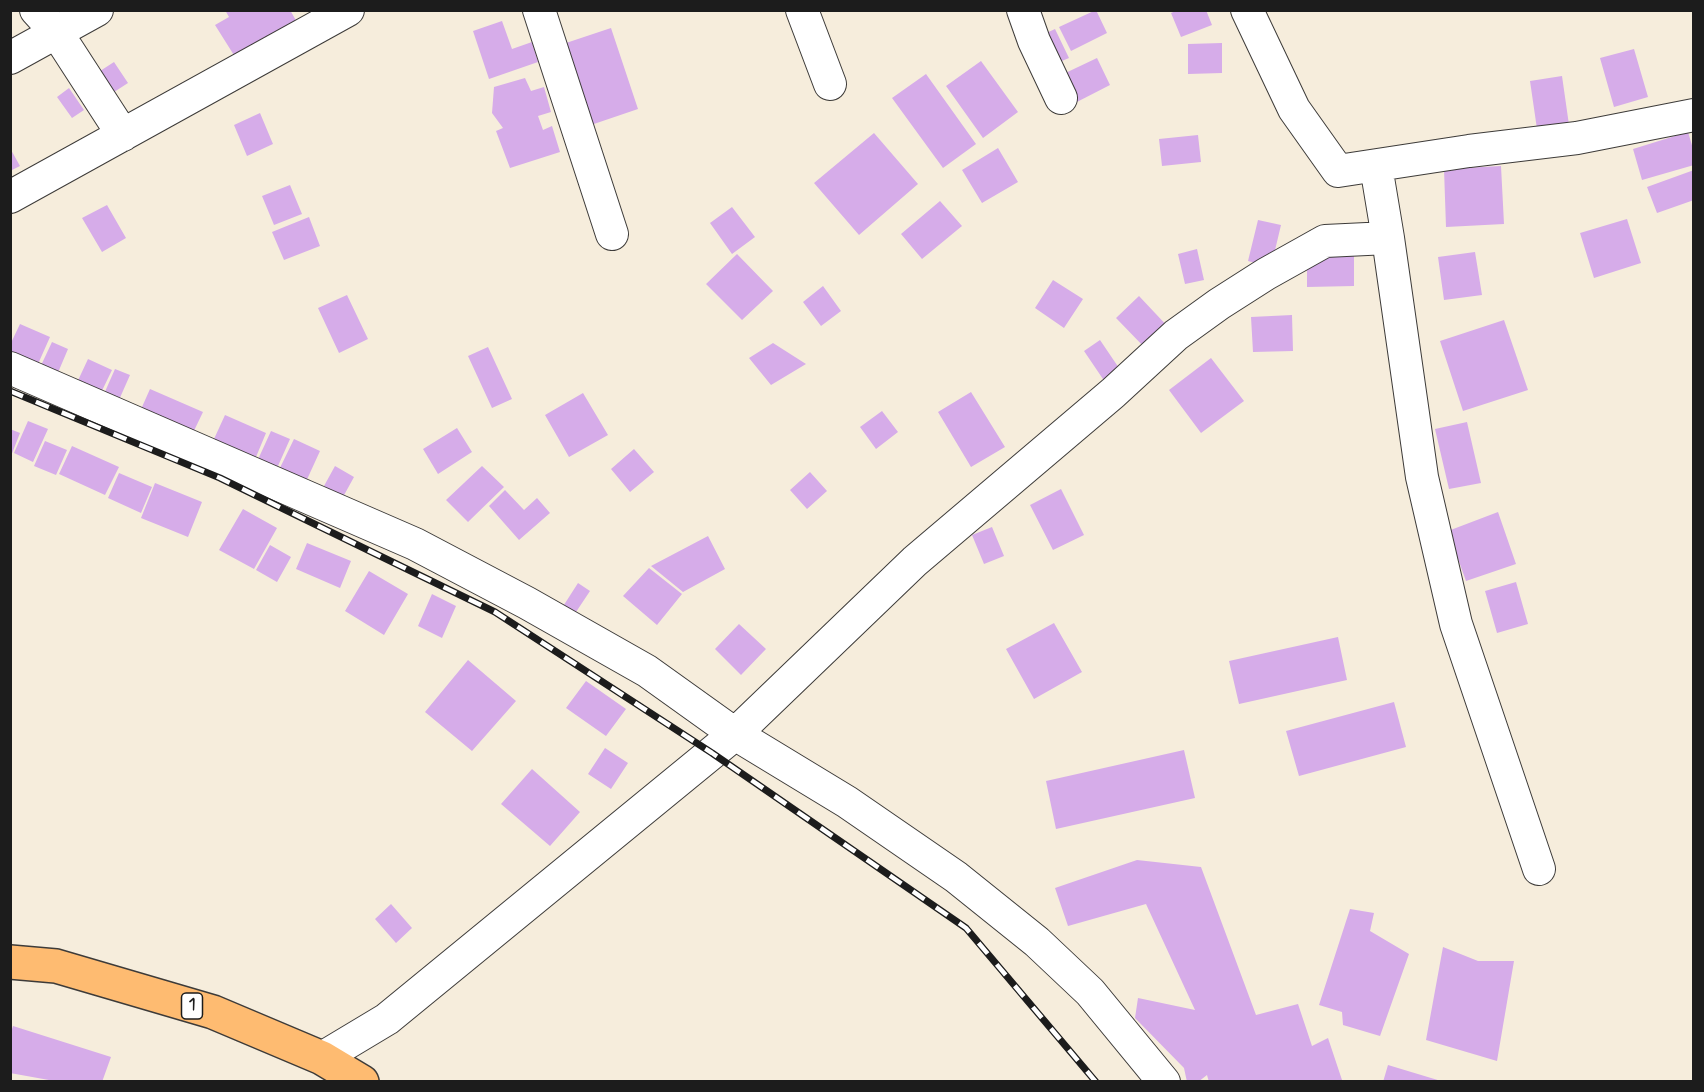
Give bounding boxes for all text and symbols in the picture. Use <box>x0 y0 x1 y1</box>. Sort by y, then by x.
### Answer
road number: 1 <box>182 993 202 1019</box>

